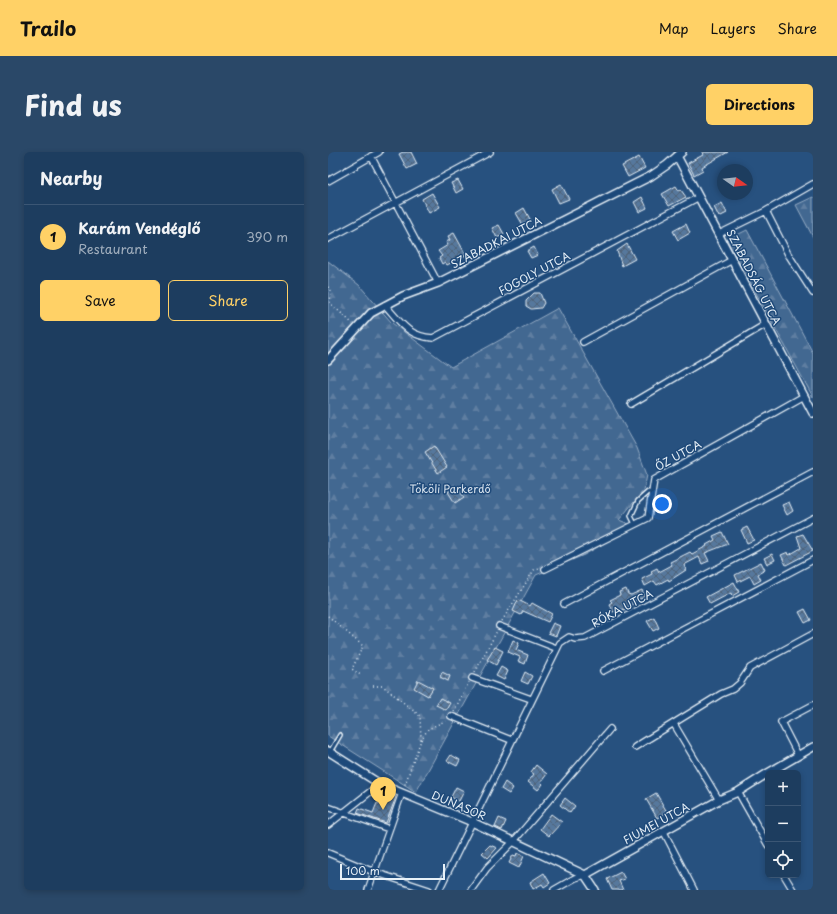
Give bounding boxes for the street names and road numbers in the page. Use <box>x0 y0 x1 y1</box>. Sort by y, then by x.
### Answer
street label: SZABADKAI UTCA <box>448 212 544 272</box>
street label: SZABADSÁG UTCA <box>723 226 785 328</box>
street label: FOGOLY UTCA <box>495 247 573 299</box>
street label: ŐZ UTCA <box>652 435 704 475</box>
street label: RÓKA UTCA <box>588 585 656 631</box>
street label: DUNASOR <box>429 786 489 824</box>
street label: FIUMEI UTCA <box>620 798 692 848</box>

